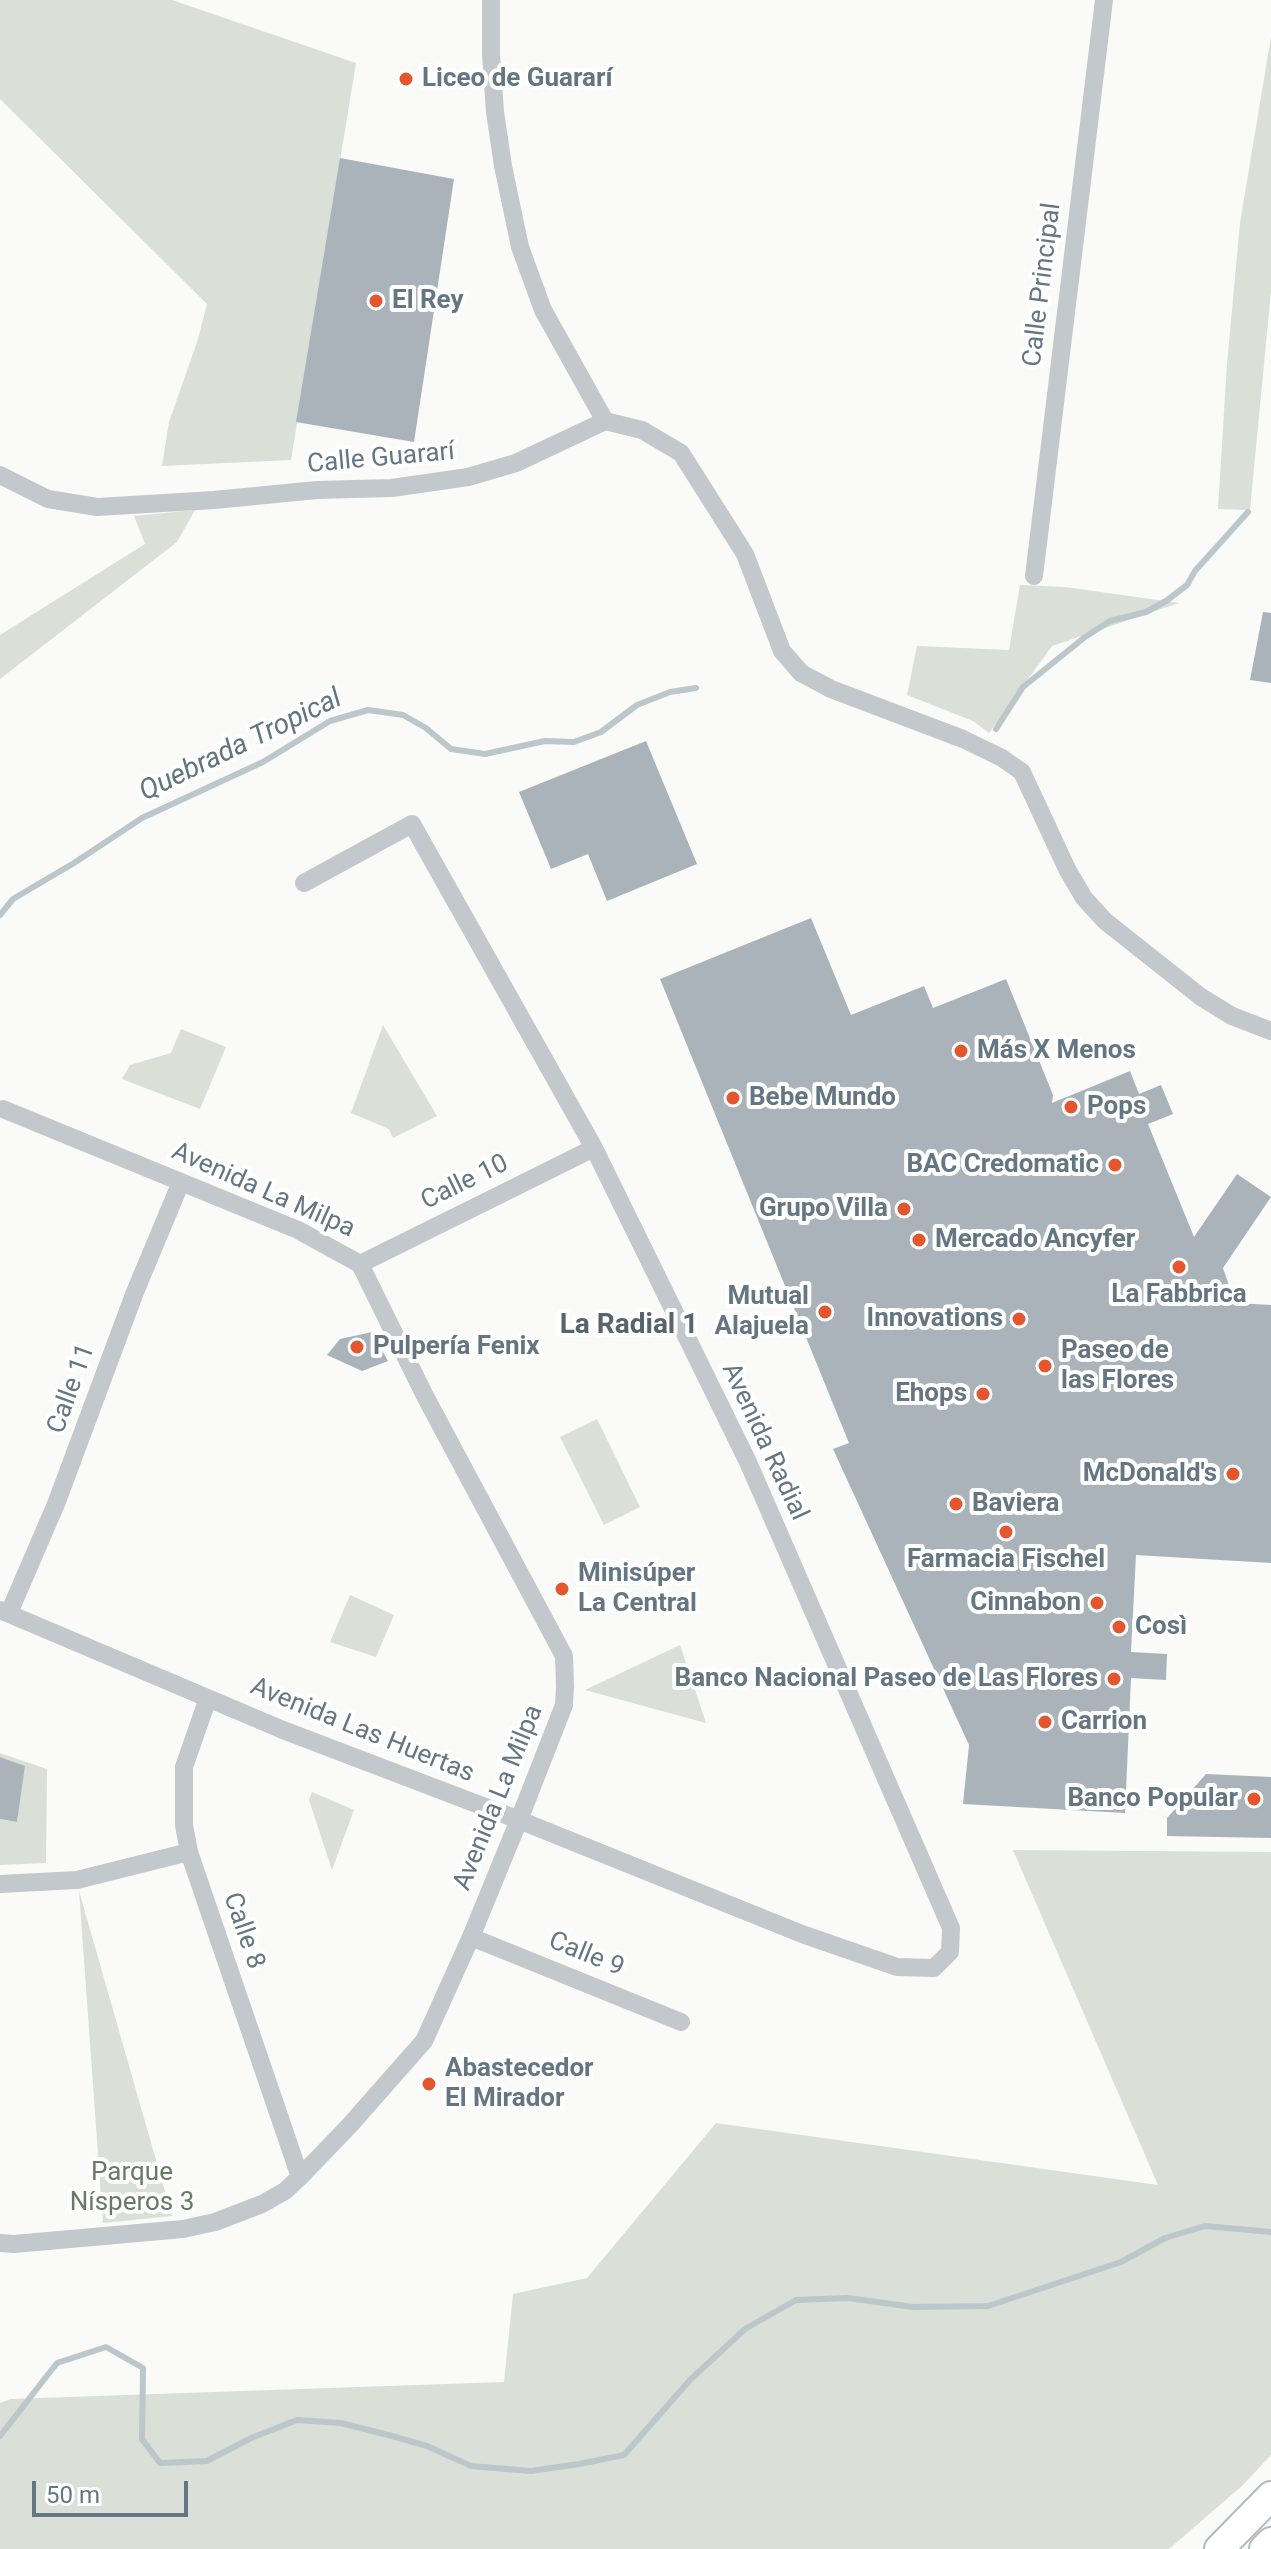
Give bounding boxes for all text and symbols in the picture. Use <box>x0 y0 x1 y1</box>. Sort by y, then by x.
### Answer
place label: Liceo de Guararí <box>422 63 613 95</box>
marker: Liceo de Guararí <box>397 70 415 88</box>
street label: Calle Principal <box>1017 201 1069 369</box>
place label: El Rey <box>392 285 464 317</box>
marker: El Rey <box>367 292 385 310</box>
street label: Calle Guararí <box>306 437 456 481</box>
water label: Quebrada Tropical <box>134 683 348 809</box>
place label: Más X Menos <box>977 1035 1136 1067</box>
marker: Más X Menos <box>952 1042 970 1060</box>
place label: Bebe Mundo <box>749 1082 896 1114</box>
marker: Bebe Mundo <box>724 1089 742 1107</box>
place label: Pops <box>1087 1091 1146 1123</box>
marker: Pops <box>1062 1098 1080 1116</box>
street label: Avenida La Milpa <box>167 1137 359 1245</box>
street label: Calle 10 <box>416 1149 514 1217</box>
place label: BAC Credomatic <box>906 1149 1099 1181</box>
marker: BAC Credomatic <box>1106 1156 1124 1174</box>
place label: Grupo Villa <box>759 1193 888 1225</box>
marker: Grupo Villa <box>895 1200 913 1218</box>
place label: Mercado Ancyfer <box>935 1224 1135 1256</box>
marker: Mercado Ancyfer <box>910 1231 928 1249</box>
marker: La Fabbrica <box>1170 1258 1188 1276</box>
place label: La Fabbrica <box>1111 1279 1247 1311</box>
place label: Mutual Alajuela <box>715 1281 809 1342</box>
marker: Mutual Alajuela <box>816 1303 834 1321</box>
place label: Innovations <box>867 1303 1003 1335</box>
district label: La Radial 1 <box>560 1309 698 1343</box>
marker: Innovations <box>1010 1310 1028 1328</box>
place label: Pulpería Fenix <box>373 1331 540 1363</box>
place label: Paseo de las Flores <box>1061 1335 1174 1396</box>
marker: Pulpería Fenix <box>348 1338 366 1356</box>
street label: Calle 11 <box>41 1340 103 1438</box>
marker: Paseo de las Flores <box>1036 1357 1054 1375</box>
street label: Avenida Radial <box>714 1358 814 1526</box>
place label: Ehops <box>895 1378 967 1410</box>
marker: Ehops <box>974 1385 992 1403</box>
place label: McDonald's <box>1083 1458 1217 1490</box>
marker: McDonald's <box>1224 1465 1242 1483</box>
place label: Baviera <box>972 1488 1059 1520</box>
marker: Baviera <box>947 1495 965 1513</box>
marker: Farmacia Fischel <box>997 1523 1015 1541</box>
place label: Farmacia Fischel <box>907 1544 1105 1576</box>
place label: Minisúper La Central <box>578 1558 697 1620</box>
marker: Minisúper La Central <box>553 1580 571 1598</box>
place label: Cinnabon <box>970 1587 1081 1619</box>
marker: Cinnabon <box>1088 1594 1106 1612</box>
place label: Così <box>1135 1611 1187 1643</box>
marker: Così <box>1110 1618 1128 1636</box>
place label: Banco Nacional Paseo de Las Flores <box>675 1663 1098 1695</box>
marker: Banco Nacional Paseo de Las Flores <box>1105 1670 1123 1688</box>
street label: Avenida Las Huertas <box>246 1672 478 1790</box>
street label: Avenida La Milpa <box>448 1701 550 1895</box>
place label: Carrion <box>1061 1706 1147 1738</box>
marker: Carrion <box>1036 1713 1054 1731</box>
place label: Banco Popular <box>1067 1783 1238 1815</box>
marker: Banco Popular <box>1245 1790 1263 1808</box>
street label: Calle 8 <box>215 1889 271 1973</box>
street label: Calle 9 <box>544 1926 628 1984</box>
place label: Abastecedor El Mirador <box>445 2053 594 2114</box>
marker: Abastecedor El Mirador <box>420 2075 438 2093</box>
park label: Parque Nísperos 3 <box>70 2157 194 2218</box>
scale bar <box>36 2465 192 2515</box>
text: 50 m <box>46 2481 100 2509</box>

